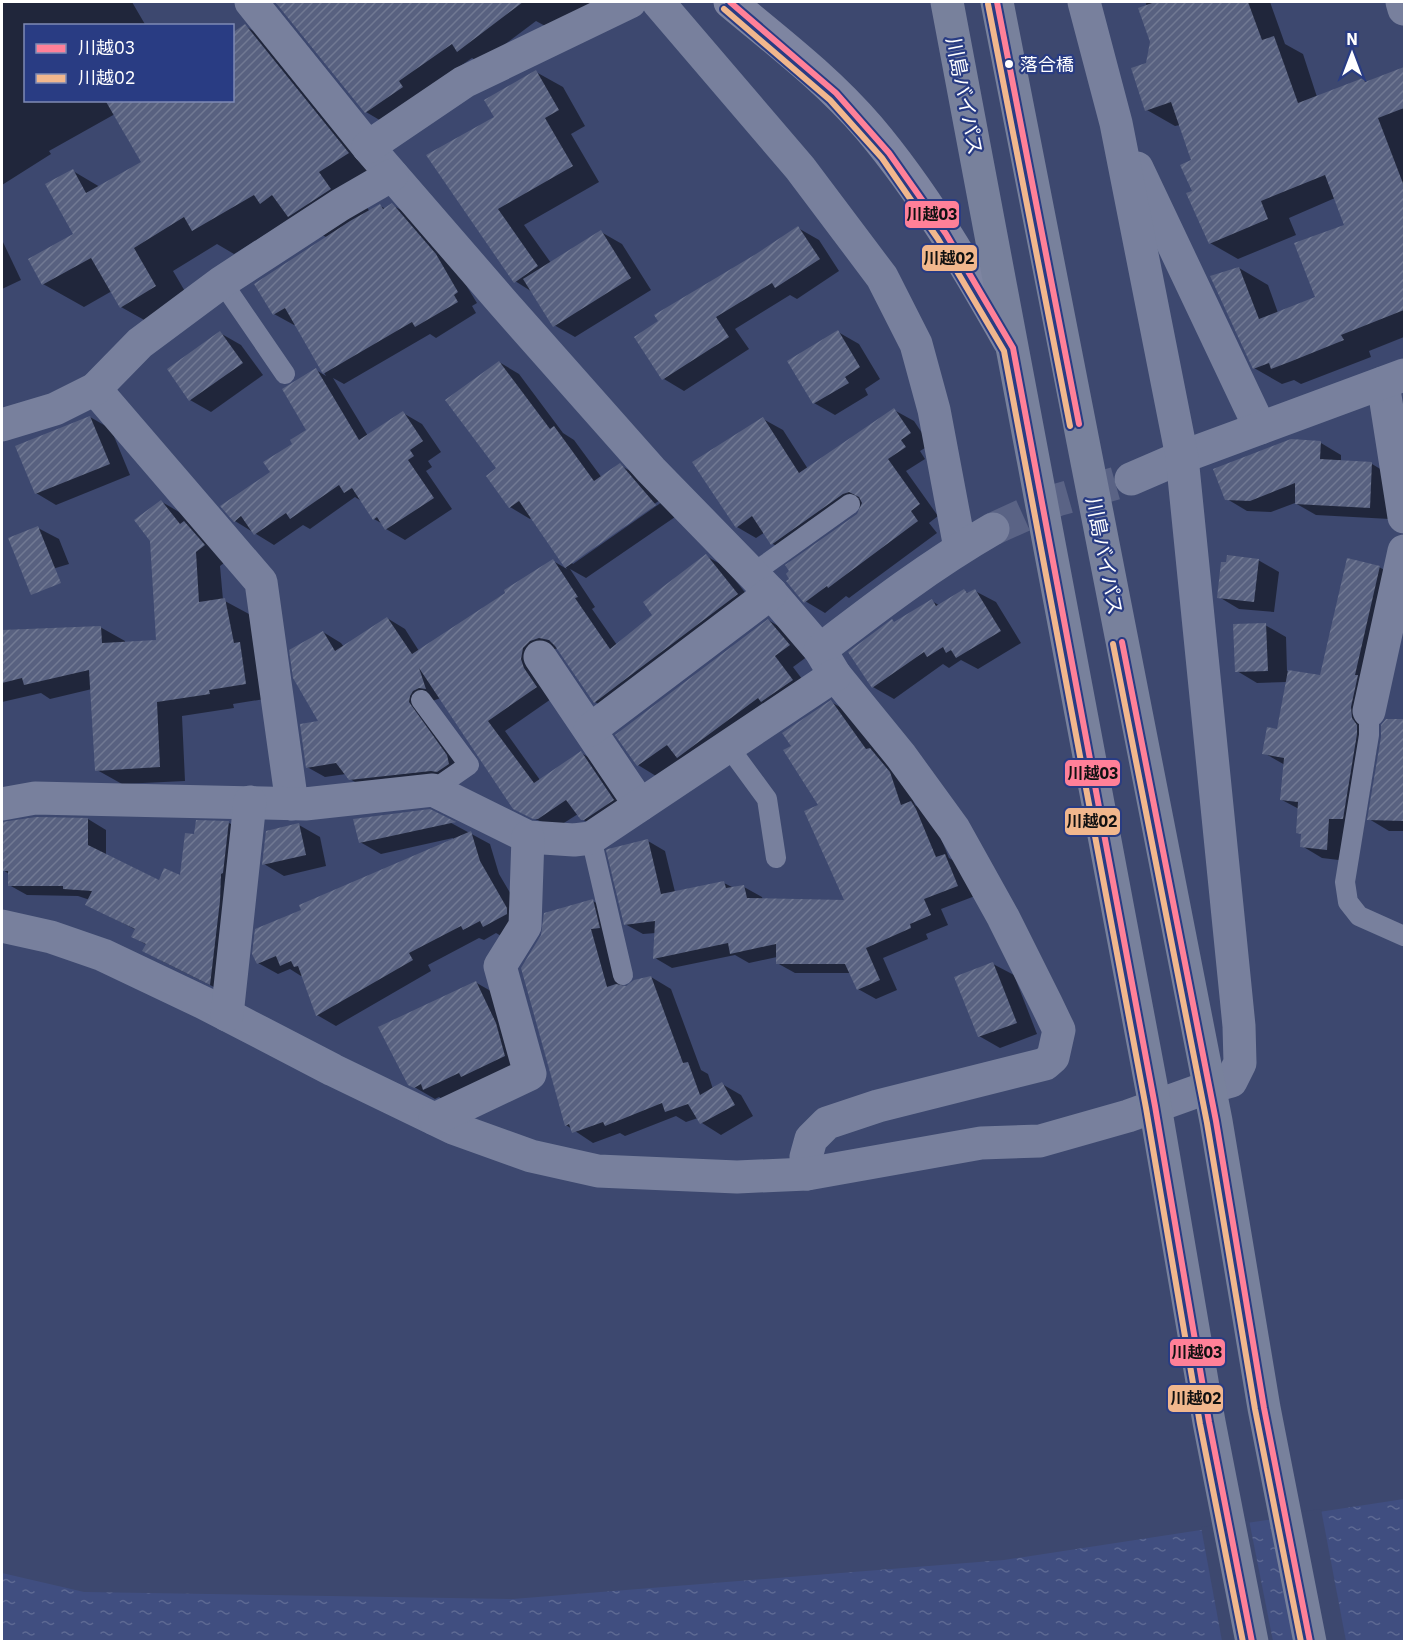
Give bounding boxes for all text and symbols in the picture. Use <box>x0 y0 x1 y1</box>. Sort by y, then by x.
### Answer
legend <box>24 24 234 102</box>
north arrow <box>1322 24 1382 84</box>
text: N <box>1346 29 1358 49</box>
street label: 川島バイパス <box>940 35 990 157</box>
text: 川越03 <box>78 36 136 59</box>
place label: 落合橋 <box>1020 53 1074 76</box>
marker: 落合橋 <box>1003 58 1015 70</box>
text: 川越02 <box>78 66 136 89</box>
line badge: 川越03 <box>904 200 960 229</box>
text: 川越03 <box>906 204 958 224</box>
line badge: 川越02 <box>921 244 978 272</box>
text: 川越02 <box>923 248 975 268</box>
street label: 川島バイパス <box>1080 495 1130 617</box>
line badge: 川越03 <box>1064 759 1121 787</box>
text: 川越03 <box>1067 763 1119 783</box>
line badge: 川越02 <box>1064 807 1121 836</box>
text: 川越02 <box>1066 811 1118 831</box>
line badge: 川越03 <box>1169 1338 1226 1367</box>
text: 川越03 <box>1171 1342 1223 1362</box>
line badge: 川越02 <box>1167 1384 1224 1413</box>
text: 川越02 <box>1170 1388 1222 1408</box>

